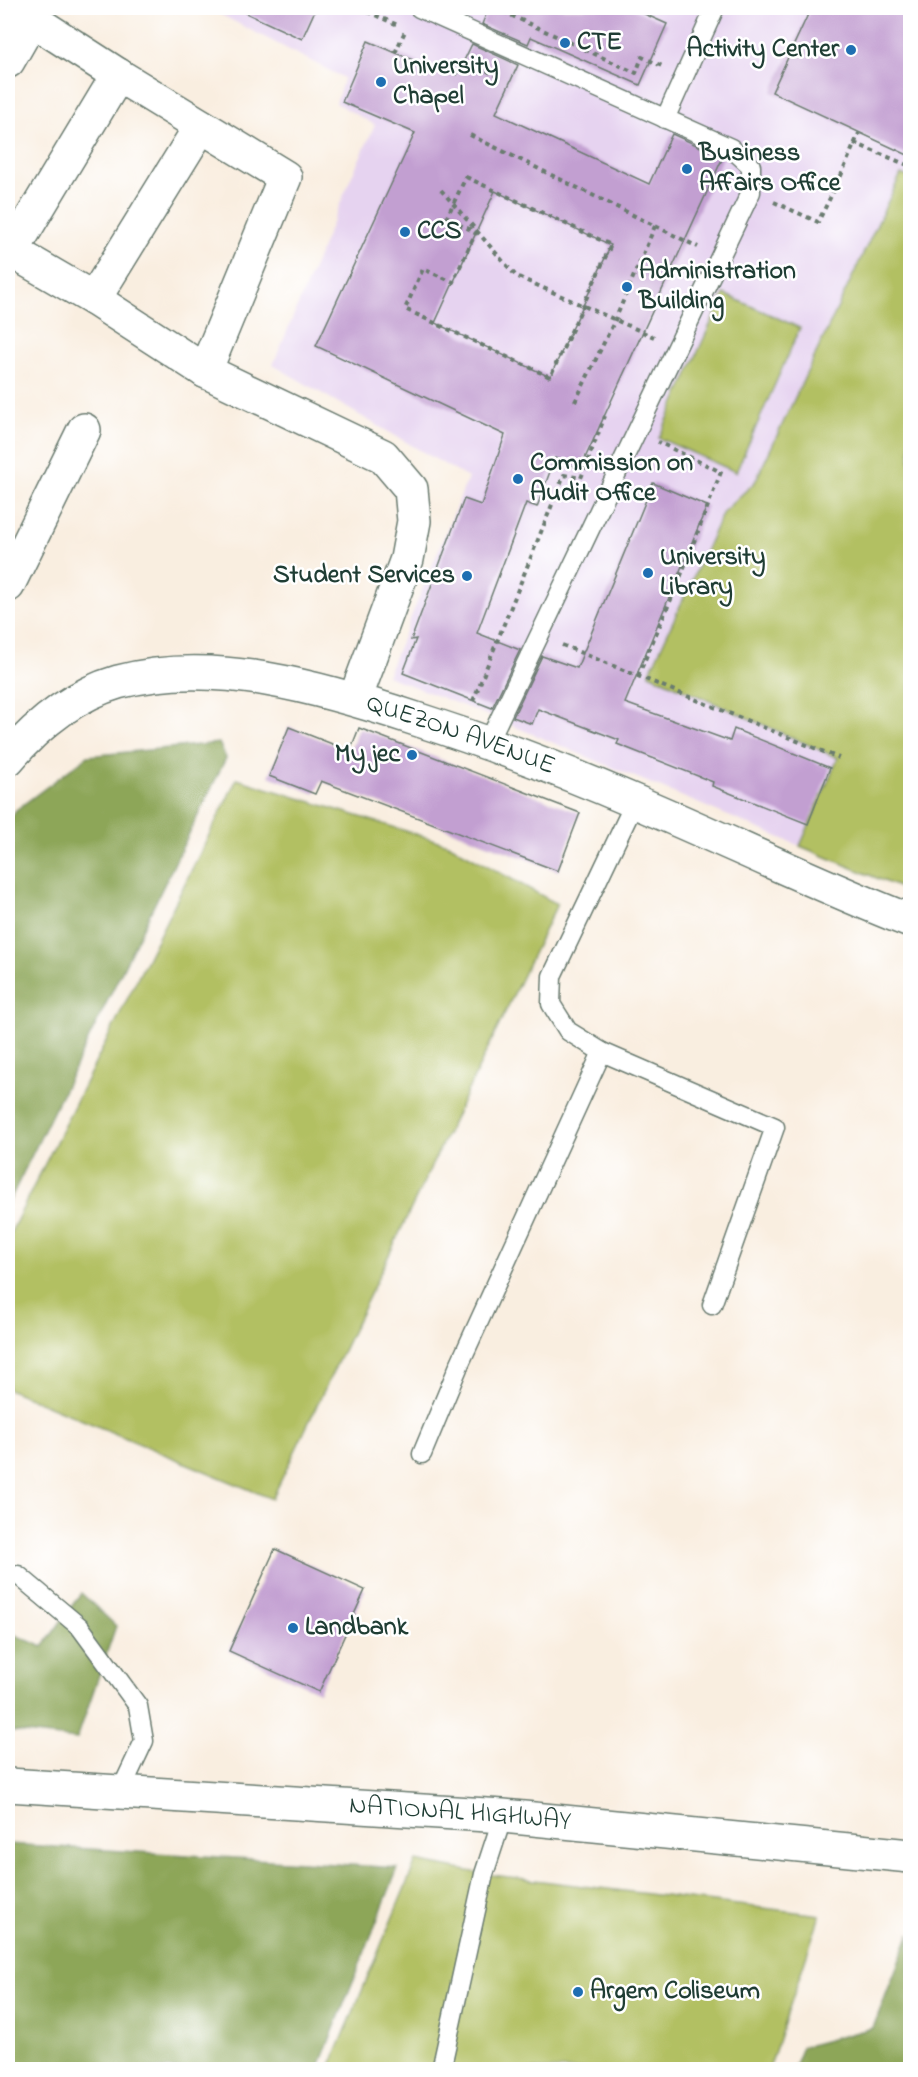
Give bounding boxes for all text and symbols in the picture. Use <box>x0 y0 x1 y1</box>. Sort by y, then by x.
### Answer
place label: CTE <box>577 24 622 62</box>
place label: Activity Center <box>686 31 840 69</box>
marker: CTE <box>558 36 572 50</box>
marker: Activity Center <box>844 43 858 57</box>
place label: University Chapel <box>393 48 499 116</box>
marker: University Chapel <box>374 75 388 89</box>
place label: Business Affairs Office <box>698 135 842 203</box>
marker: Business Affairs Office <box>680 162 694 176</box>
place label: CCS <box>417 213 462 251</box>
marker: CCS <box>398 225 412 239</box>
place label: Administration Building <box>638 253 796 322</box>
marker: Administration Building <box>620 280 634 294</box>
place label: Commission on Audit Office <box>530 445 693 513</box>
marker: Commission on Audit Office <box>511 472 525 486</box>
place label: University Library <box>660 539 766 607</box>
place label: Student Services <box>273 557 455 595</box>
marker: University Library <box>641 566 655 580</box>
marker: Student Services <box>460 569 474 583</box>
street label: QUEZON AVENUE <box>361 685 560 786</box>
place label: My jec <box>335 736 401 774</box>
marker: My jec <box>405 748 419 762</box>
place label: Landbank <box>305 1609 409 1647</box>
marker: Landbank <box>286 1621 300 1635</box>
street label: NATIONAL HIGHWAY <box>348 1787 573 1842</box>
place label: Argem Coliseum <box>590 1973 760 2012</box>
marker: Argem Coliseum <box>571 1985 585 1999</box>

